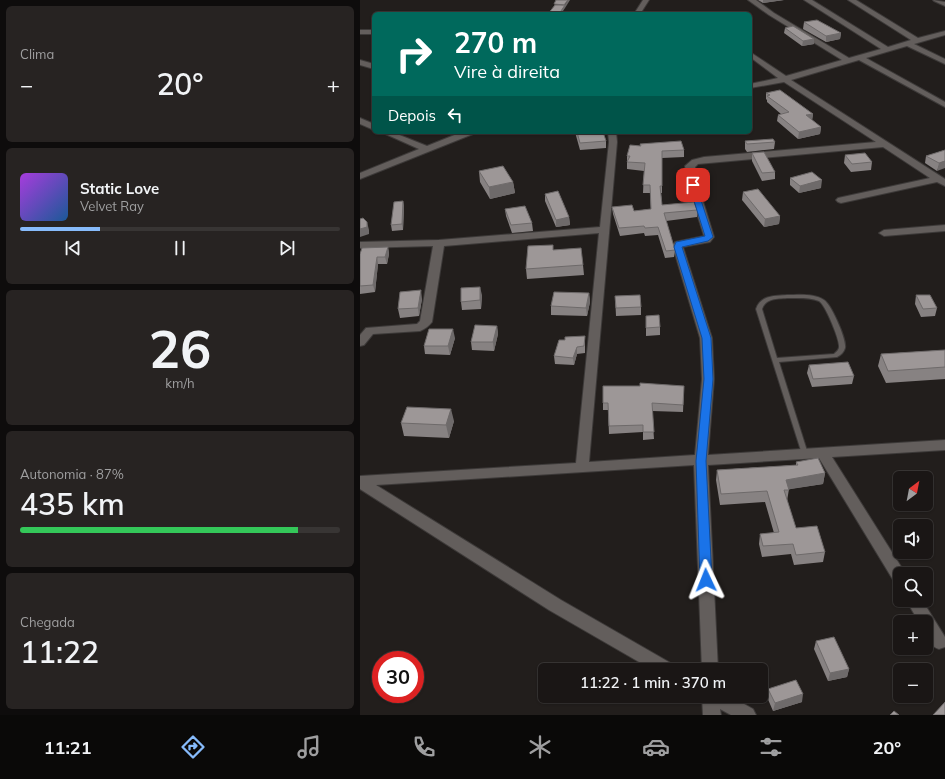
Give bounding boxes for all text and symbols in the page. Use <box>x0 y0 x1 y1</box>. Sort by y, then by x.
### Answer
text: 270 m <box>454 25 537 60</box>
icon: right <box>388 28 440 80</box>
text: Clima <box>20 46 54 62</box>
text: Vire à direita <box>454 60 560 83</box>
text: 20° <box>156 65 204 103</box>
text: − <box>20 71 33 99</box>
text: + <box>327 71 340 99</box>
icon: left <box>444 104 466 126</box>
text: Depois <box>388 106 436 125</box>
pin <box>676 168 710 202</box>
icon: arrive <box>682 174 704 196</box>
text: Static Love <box>80 179 159 198</box>
text: Velvet Ray <box>80 198 144 214</box>
icon: previous <box>62 237 84 259</box>
icon: pause <box>169 237 191 259</box>
icon: next <box>276 237 298 259</box>
text: 26 <box>149 316 211 381</box>
text: km/h <box>165 375 195 391</box>
text: Autonomia · 87% <box>20 466 124 482</box>
north arrow <box>893 471 933 511</box>
map controls <box>893 471 933 703</box>
text: 435 km <box>20 485 125 523</box>
button: sound <box>893 519 933 559</box>
position arrow <box>685 559 727 601</box>
button: search <box>893 567 933 607</box>
text: Chegada <box>20 614 75 630</box>
button: + <box>893 615 933 655</box>
text: 11:22 <box>20 633 99 671</box>
speed limit sign: 30 <box>372 651 424 703</box>
button: − <box>893 663 933 703</box>
text: 11:22 · 1 min · 370 m <box>580 673 726 692</box>
icon: directions <box>179 733 207 761</box>
icon: music <box>295 733 323 761</box>
icon: phone <box>410 733 438 761</box>
icon: climate <box>526 733 554 761</box>
icon: car <box>642 733 670 761</box>
icon: filters <box>757 733 785 761</box>
text: 11:21 <box>44 736 91 759</box>
text: 20° <box>873 736 901 759</box>

